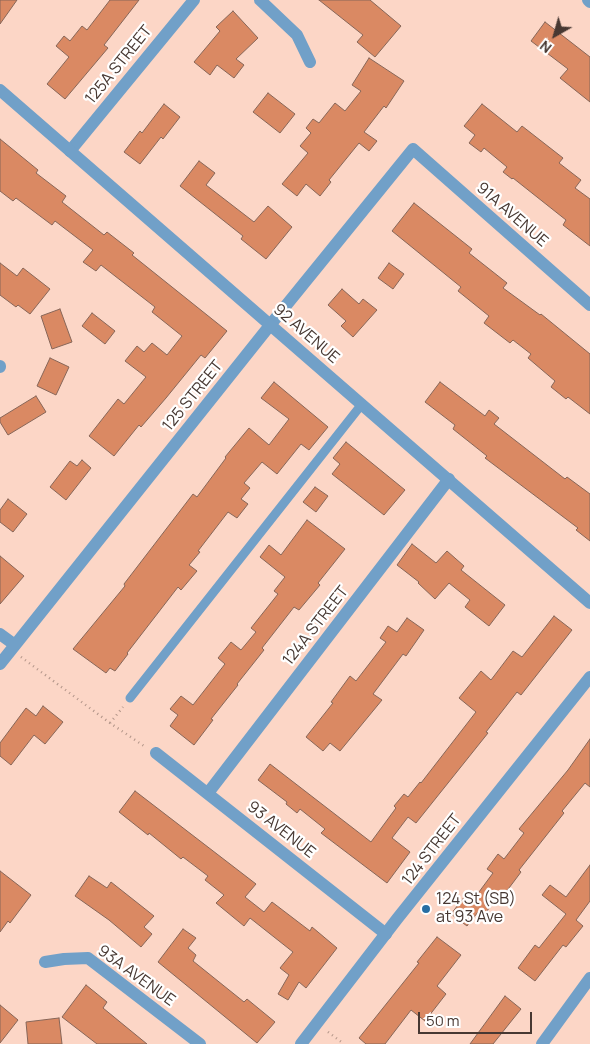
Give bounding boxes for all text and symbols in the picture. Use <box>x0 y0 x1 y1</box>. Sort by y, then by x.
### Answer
north arrow <box>530 10 580 60</box>
street label: 125A STREET <box>82 22 156 108</box>
text: N <box>536 37 555 58</box>
street label: 91A AVENUE <box>472 179 552 251</box>
street label: 92 AVENUE <box>269 300 343 368</box>
street label: 125 STREET <box>159 357 227 435</box>
street label: 124A STREET <box>279 583 353 669</box>
street label: 93 AVENUE <box>243 797 319 863</box>
street label: 124 STREET <box>398 811 466 889</box>
place label: 124 St (SB) at 93 Ave <box>436 890 516 928</box>
marker: 124 St (SB) at 93 Ave <box>420 903 432 915</box>
street label: 93A AVENUE <box>93 941 179 1011</box>
scale bar <box>420 1002 534 1034</box>
text: 50 m <box>426 1010 460 1031</box>

